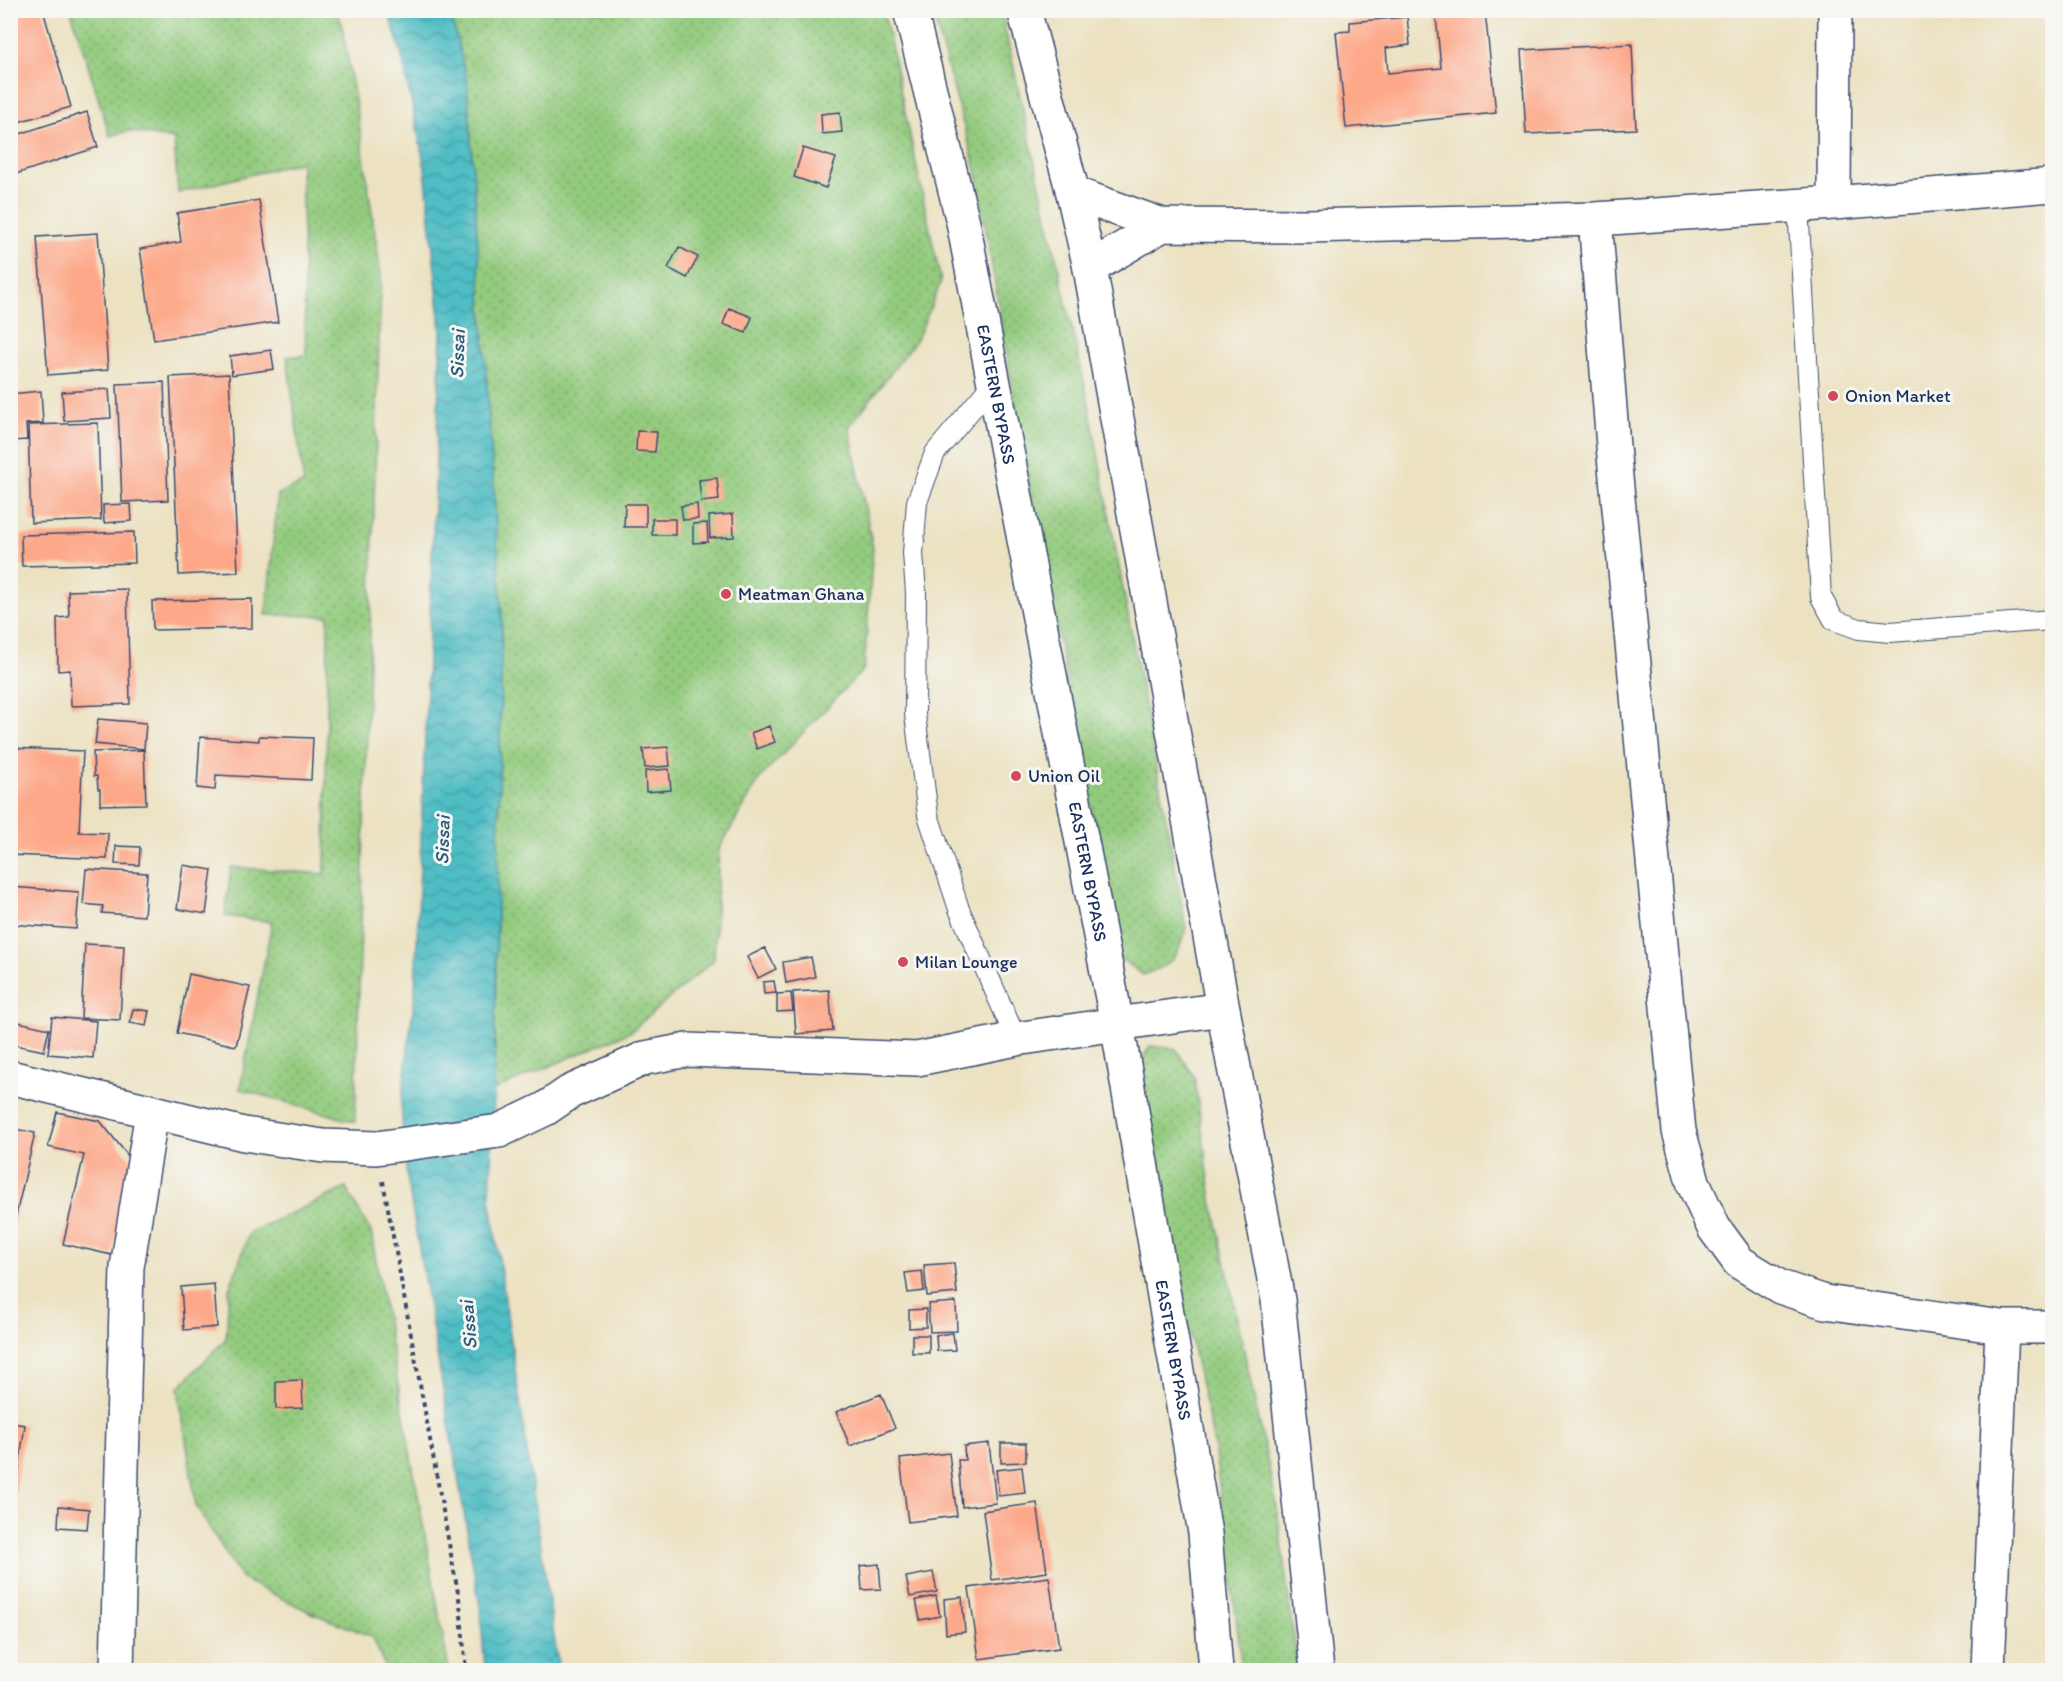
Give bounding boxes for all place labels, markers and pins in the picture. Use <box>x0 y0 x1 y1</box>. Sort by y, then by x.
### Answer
place label: Onion Market <box>1845 385 1951 407</box>
marker: Onion Market <box>1826 389 1840 403</box>
place label: Meatman Ghana <box>738 583 865 605</box>
marker: Meatman Ghana <box>719 587 733 601</box>
place label: Union Oil <box>1028 765 1100 787</box>
marker: Union Oil <box>1009 769 1023 783</box>
place label: Milan Lounge <box>915 951 1018 973</box>
marker: Milan Lounge <box>896 955 910 969</box>

